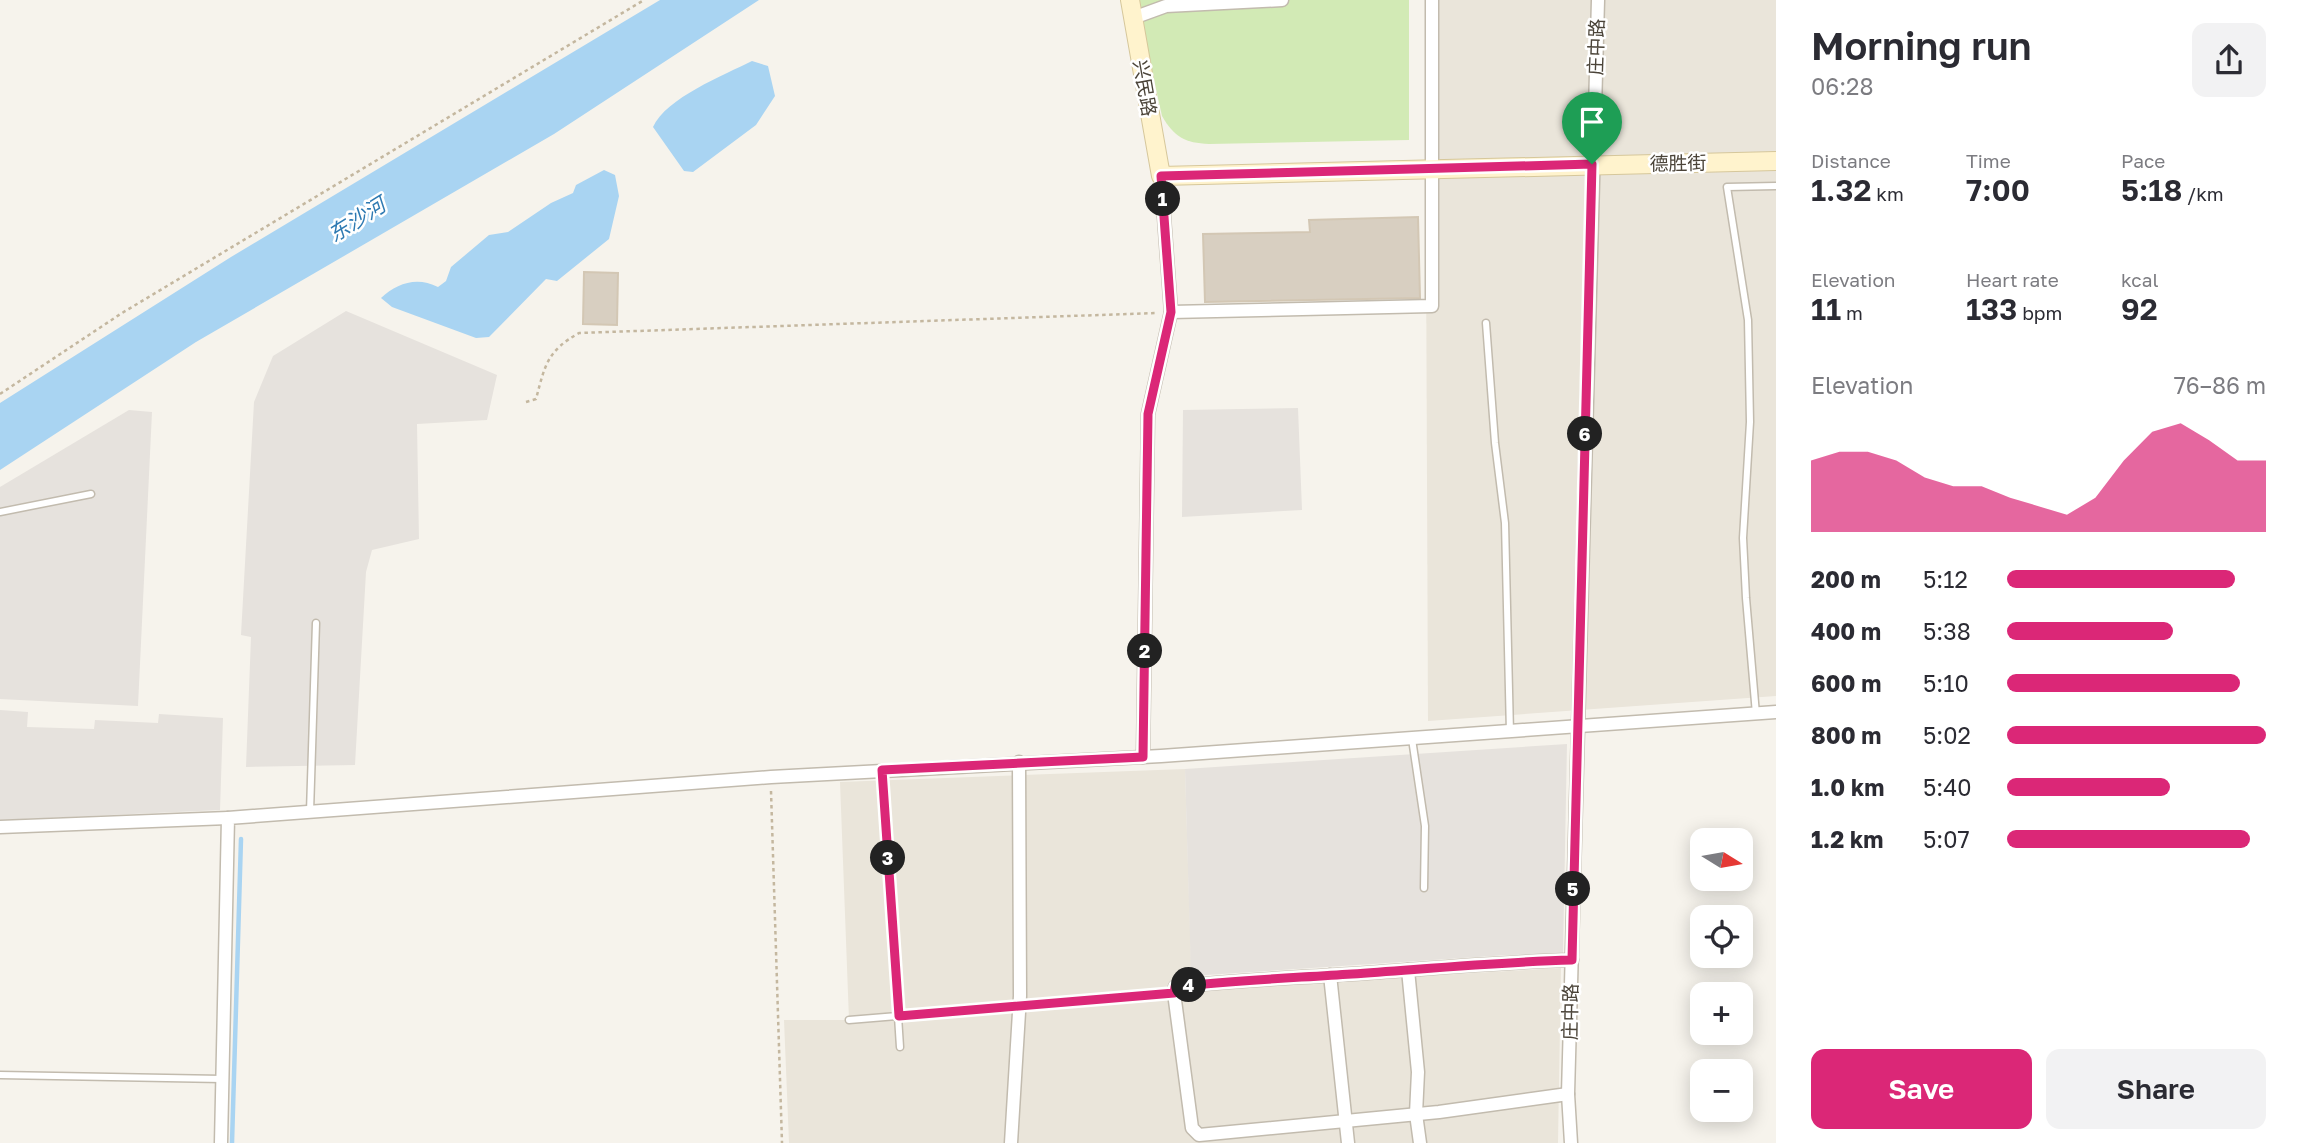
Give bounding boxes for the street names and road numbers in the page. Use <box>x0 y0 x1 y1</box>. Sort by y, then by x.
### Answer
street label: 庄中路 <box>1583 18 1608 76</box>
street label: 兴民路 <box>1129 58 1162 118</box>
street label: 德胜街 <box>1649 151 1707 174</box>
street label: 庄中路 <box>1558 983 1581 1041</box>

